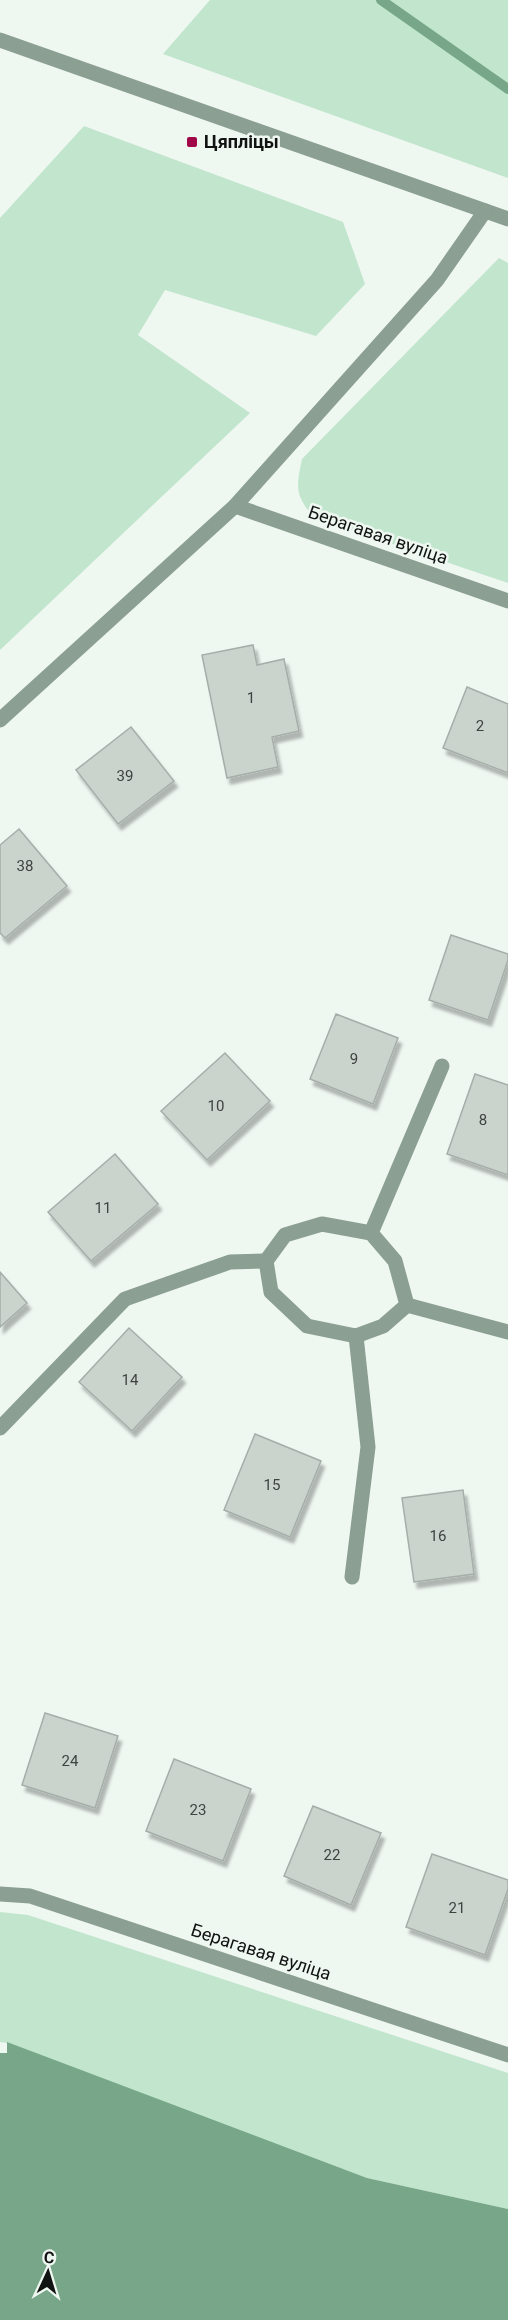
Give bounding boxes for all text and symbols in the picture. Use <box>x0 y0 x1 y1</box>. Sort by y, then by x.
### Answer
place label: Цяпліцы <box>204 131 279 152</box>
marker: Цяпліцы <box>185 135 199 149</box>
street label: Берагавая вуліца <box>306 501 451 568</box>
house number: 1 <box>247 689 255 707</box>
house number: 2 <box>476 717 484 735</box>
house number: 39 <box>117 767 133 785</box>
house number: 38 <box>17 857 33 875</box>
house number: 9 <box>350 1050 358 1068</box>
house number: 10 <box>208 1097 224 1115</box>
house number: 8 <box>479 1111 487 1129</box>
house number: 11 <box>95 1199 111 1217</box>
house number: 14 <box>122 1371 139 1389</box>
house number: 15 <box>264 1476 280 1494</box>
house number: 16 <box>430 1527 446 1545</box>
house number: 24 <box>62 1752 79 1770</box>
house number: 23 <box>190 1801 206 1819</box>
house number: 22 <box>324 1846 340 1864</box>
house number: 21 <box>449 1899 465 1917</box>
street label: Берагавая вуліца <box>188 1919 334 1984</box>
north arrow <box>18 2242 78 2302</box>
text: С <box>43 2248 55 2267</box>

